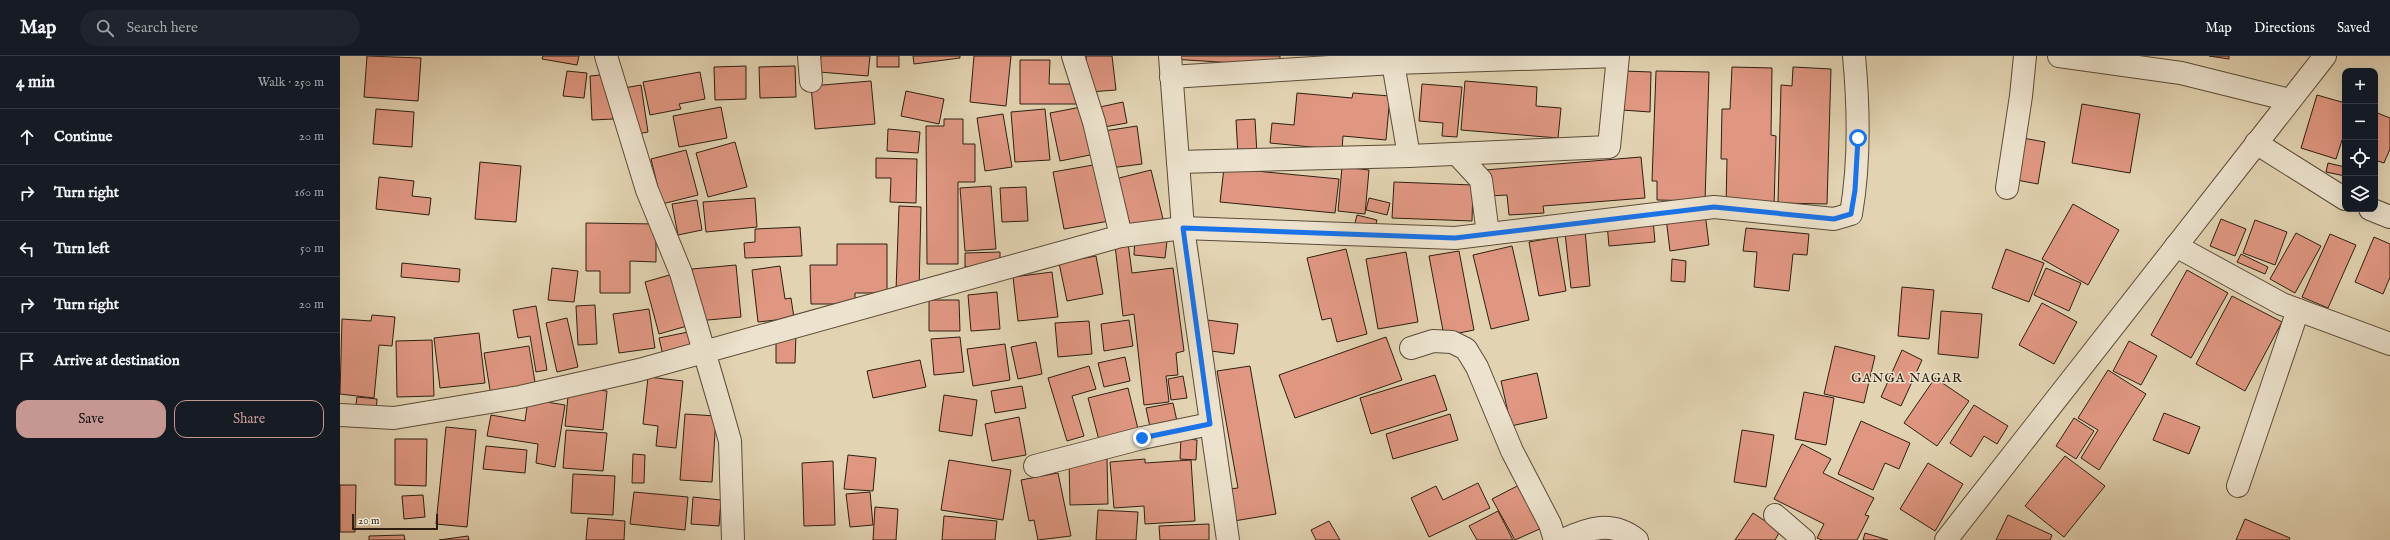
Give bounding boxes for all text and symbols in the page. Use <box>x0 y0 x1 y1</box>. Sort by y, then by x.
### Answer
search box <box>80 10 360 46</box>
text: Map <box>20 16 56 40</box>
icon: search <box>94 17 116 39</box>
text: Search here <box>126 18 198 37</box>
text: Map <box>2205 19 2232 37</box>
text: Directions <box>2254 19 2315 37</box>
text: Saved <box>2337 19 2370 37</box>
map controls <box>2342 68 2378 212</box>
button: + <box>2342 68 2378 104</box>
text: 4 min <box>16 72 55 93</box>
text: Walk · 250 m <box>258 74 324 91</box>
button: − <box>2342 104 2378 140</box>
icon: ahead <box>16 126 38 148</box>
text: Continue <box>54 127 112 146</box>
text: 20 m <box>299 128 324 145</box>
route start <box>1849 129 1867 147</box>
button: locate <box>2342 140 2378 176</box>
button: layers <box>2342 176 2378 212</box>
icon: right <box>16 182 38 204</box>
text: Turn right <box>54 183 119 202</box>
text: 160 m <box>294 184 324 201</box>
icon: left <box>16 238 38 260</box>
text: Turn left <box>54 239 110 258</box>
text: 50 m <box>300 240 324 257</box>
icon: right <box>16 294 38 316</box>
text: Turn right <box>54 295 119 314</box>
text: 20 m <box>299 296 324 313</box>
icon: arrive <box>16 350 38 372</box>
text: Arrive at destination <box>54 351 180 370</box>
district label: GANGA NAGAR <box>1851 370 1963 387</box>
button: Save <box>16 400 166 438</box>
button: Share <box>174 400 324 438</box>
route end <box>1133 429 1151 447</box>
scale bar <box>352 512 438 531</box>
text: 20 m <box>358 514 379 528</box>

